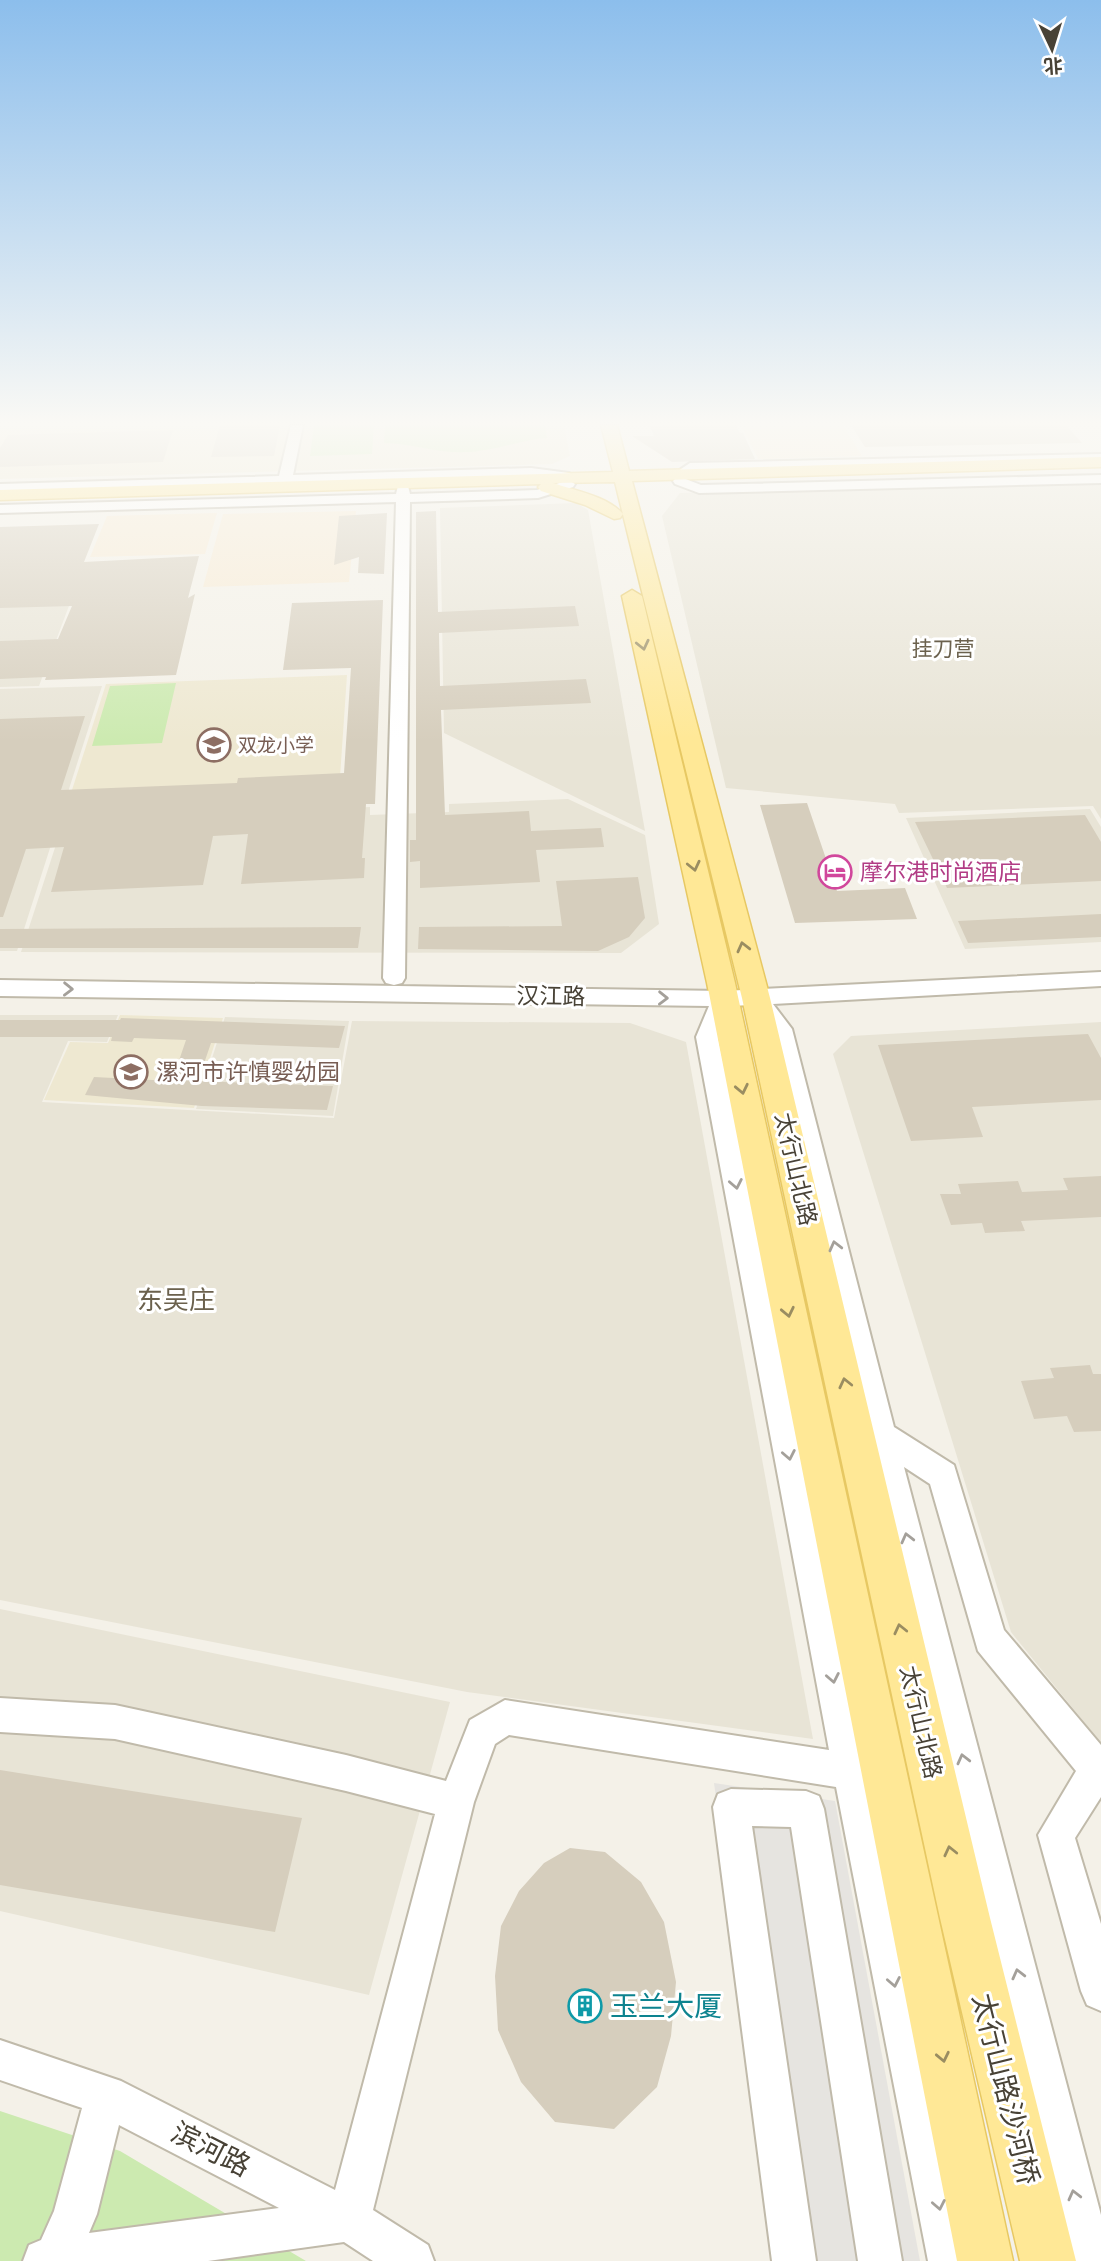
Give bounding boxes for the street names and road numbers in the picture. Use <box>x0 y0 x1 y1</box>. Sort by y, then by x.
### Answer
street label: 汉江路 <box>516 980 586 1012</box>
street label: 太行山北路 <box>768 1110 824 1228</box>
street label: 太行山北路 <box>893 1663 949 1781</box>
street label: 太行山路沙河桥 <box>965 1990 1047 2188</box>
street label: 滨河路 <box>165 2114 257 2184</box>

